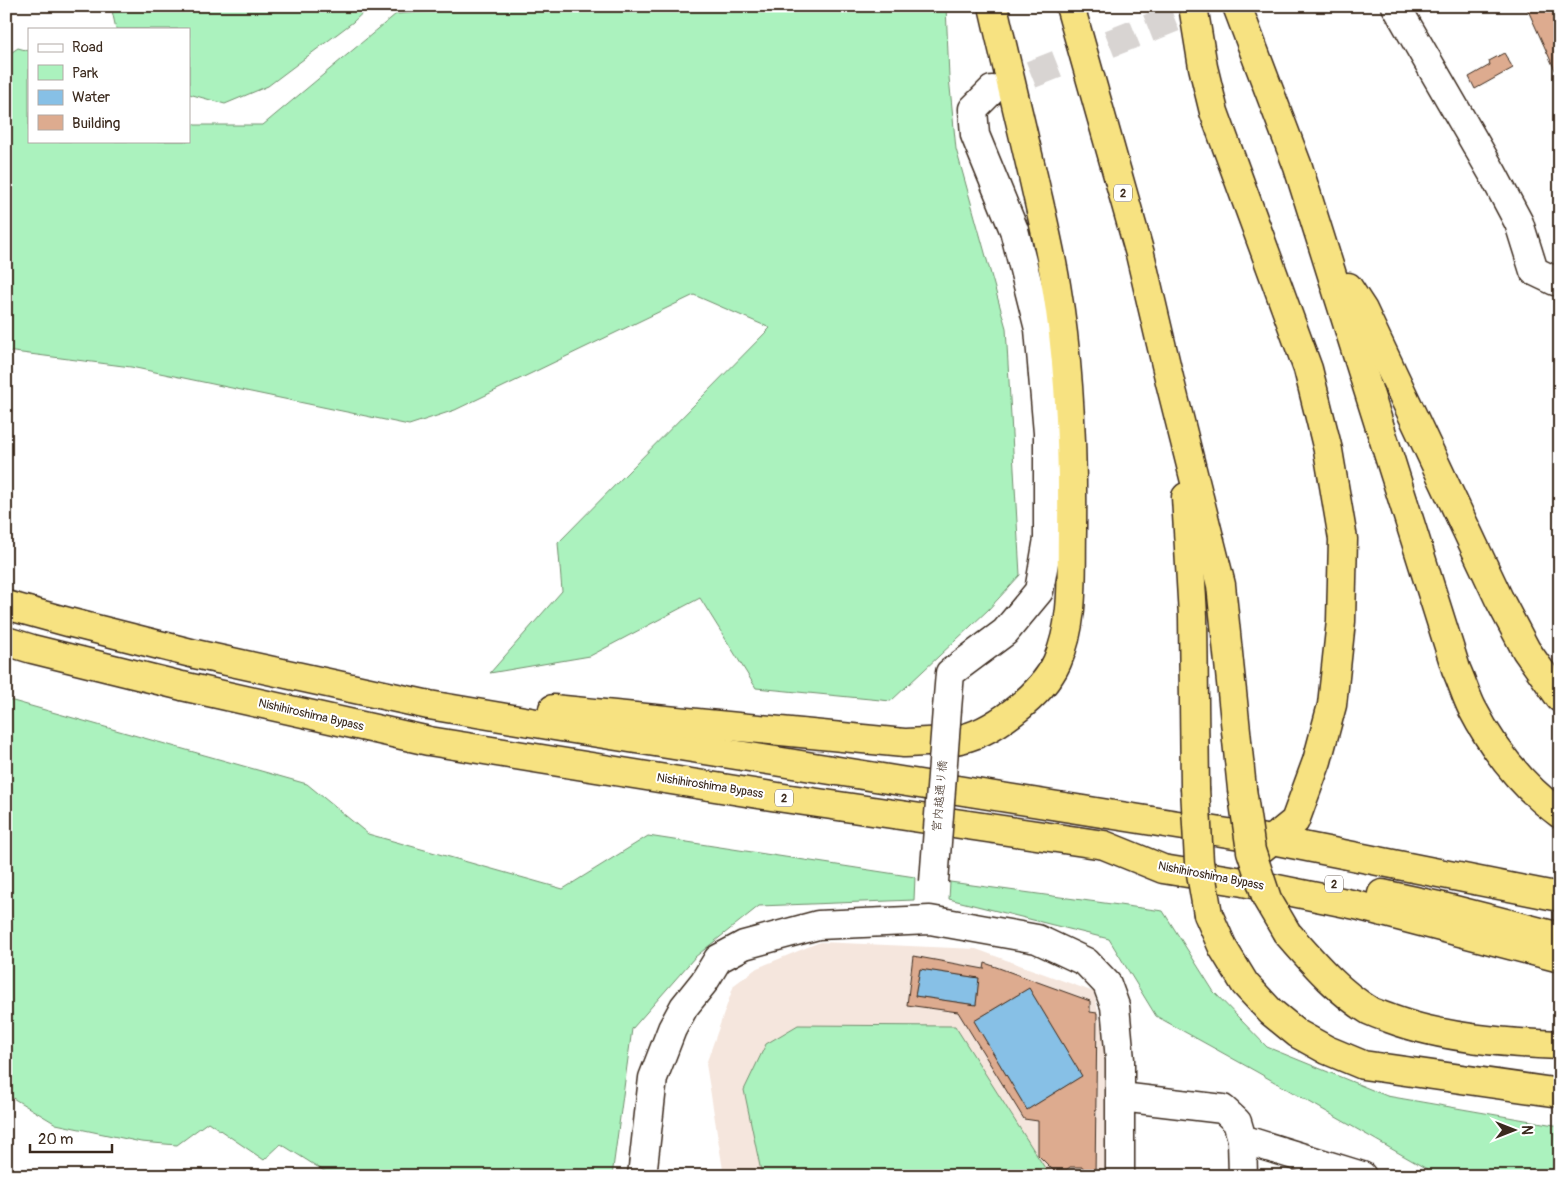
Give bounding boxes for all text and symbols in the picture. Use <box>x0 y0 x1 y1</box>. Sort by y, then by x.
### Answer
legend <box>28 28 190 142</box>
text: Road <box>72 38 103 57</box>
text: Park <box>72 64 99 83</box>
text: Water <box>72 88 111 107</box>
text: Building <box>72 114 120 133</box>
road number: 2 <box>1114 184 1132 202</box>
street label: Nishihiroshima Bypass <box>257 696 366 735</box>
street label: 宮内越通り橋 <box>929 759 951 833</box>
street label: Nishihiroshima Bypass <box>656 770 765 802</box>
road number: 2 <box>775 790 793 806</box>
street label: Nishihiroshima Bypass <box>1157 858 1266 894</box>
road number: 2 <box>1325 876 1343 892</box>
north arrow <box>1488 1104 1538 1154</box>
scale bar <box>30 1122 112 1154</box>
text: N <box>1518 1125 1535 1135</box>
text: 20 m <box>38 1130 73 1149</box>

